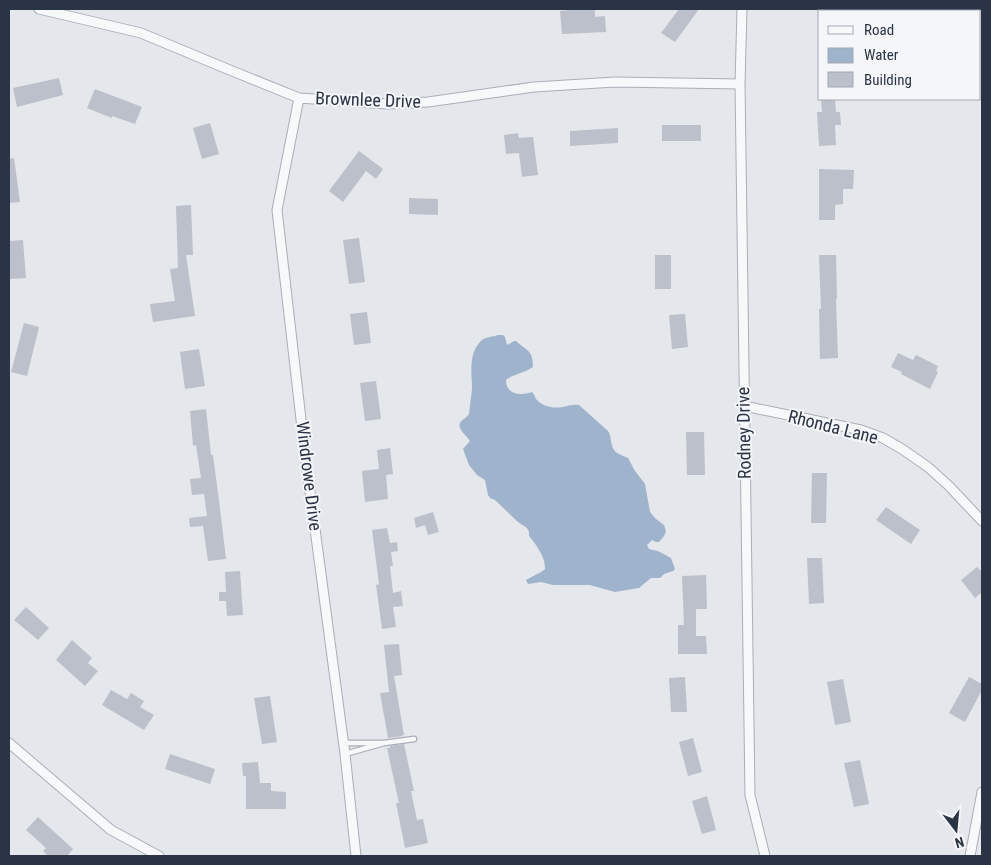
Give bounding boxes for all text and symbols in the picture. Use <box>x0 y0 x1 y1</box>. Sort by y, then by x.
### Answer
legend <box>818 10 981 100</box>
text: Road <box>864 21 894 39</box>
text: Water <box>864 46 899 64</box>
text: Building <box>864 71 912 89</box>
street label: Brownlee Drive <box>315 87 421 112</box>
street label: Rodney Drive <box>732 387 755 479</box>
street label: Rhonda Lane <box>786 405 880 448</box>
street label: Windrowe Drive <box>292 420 327 532</box>
north arrow <box>931 805 981 855</box>
text: N <box>953 834 966 851</box>

